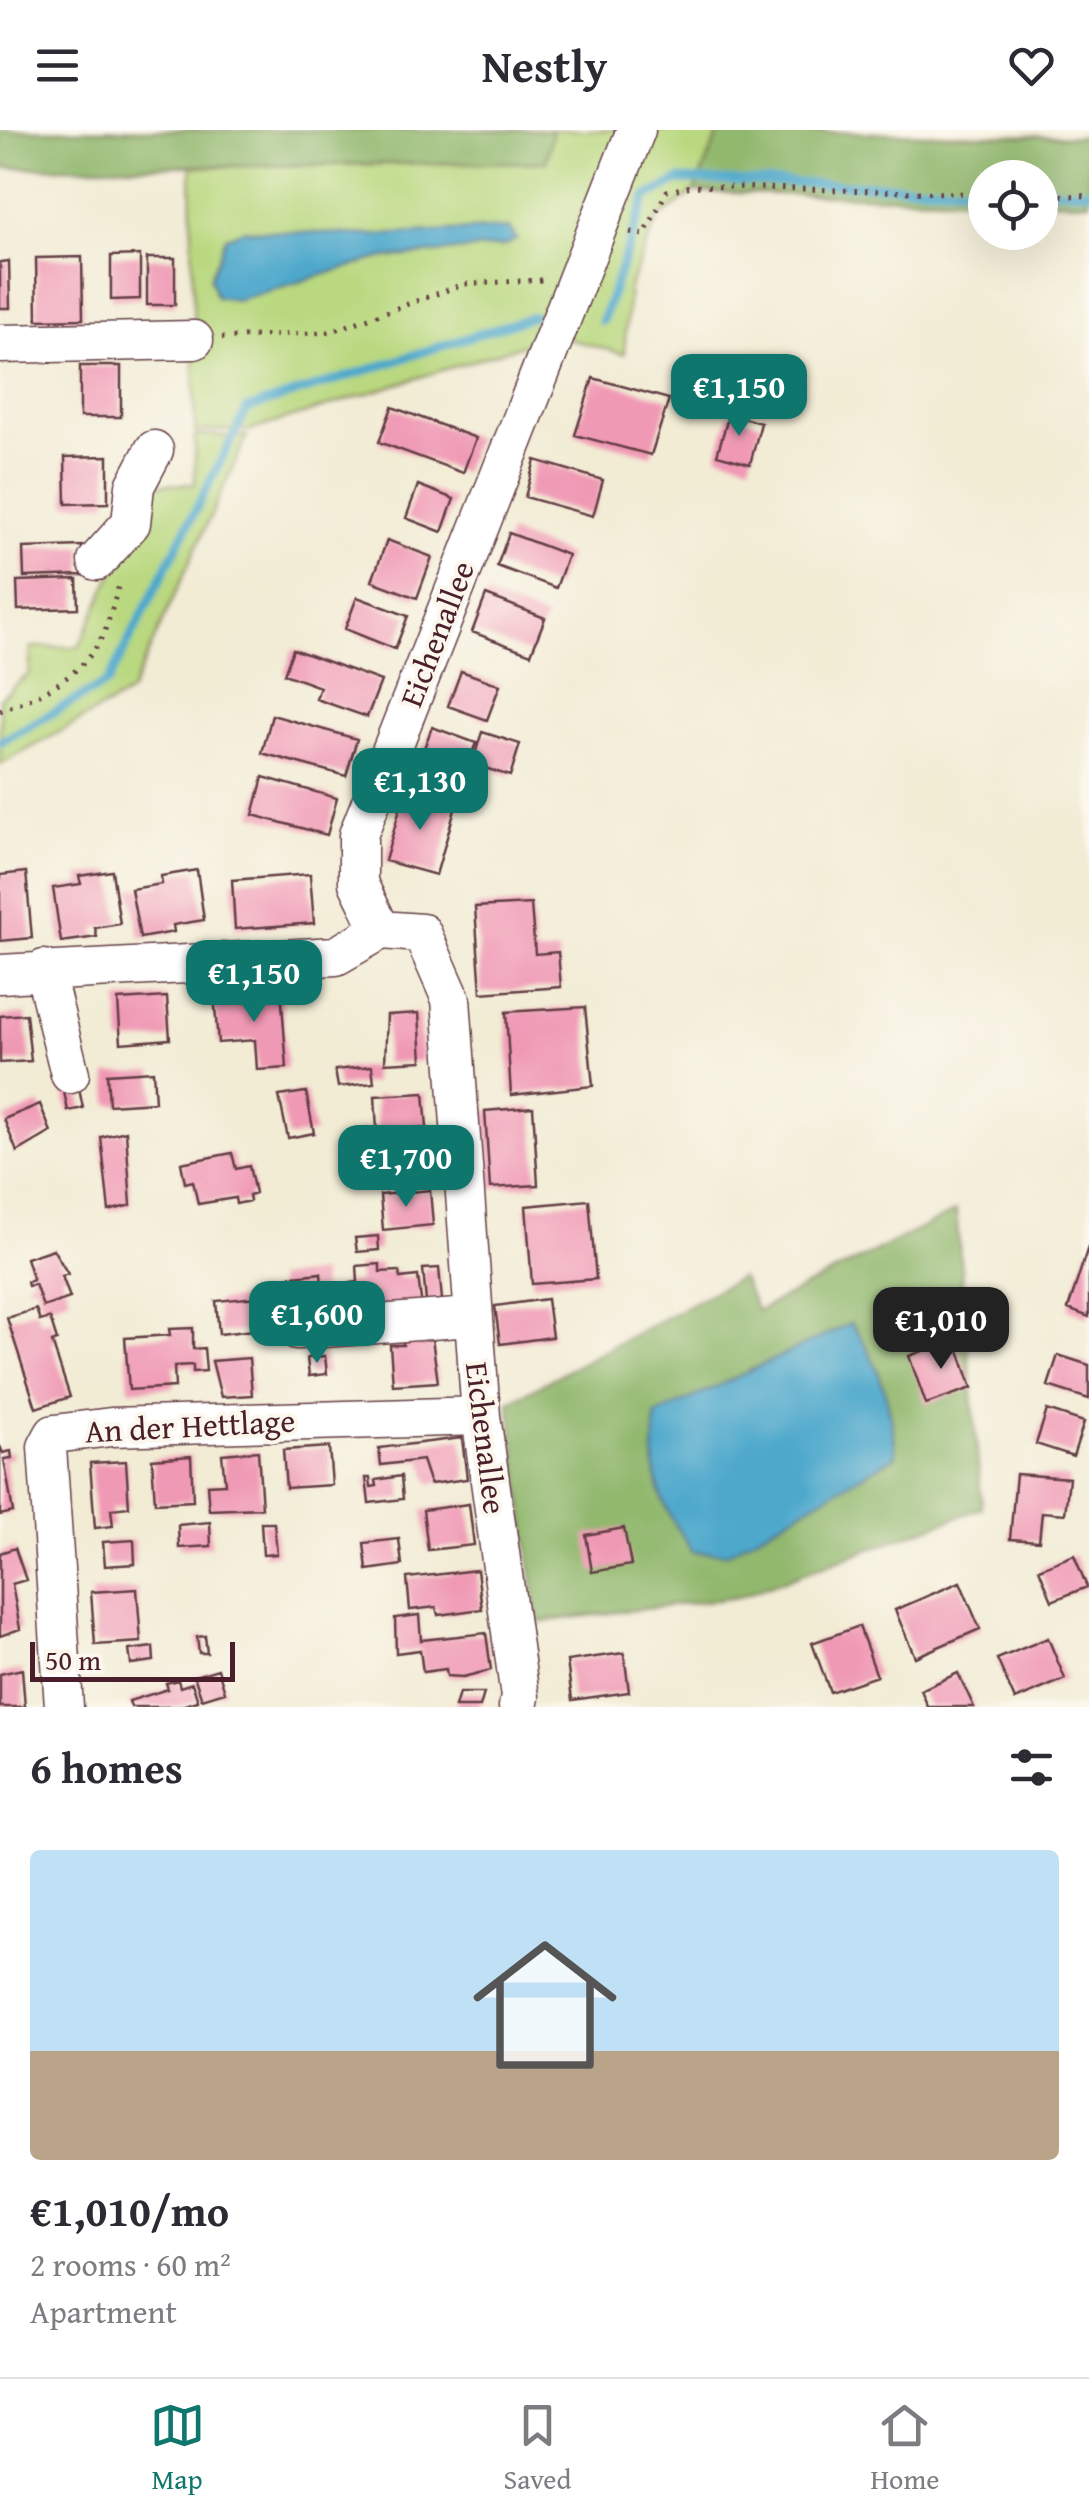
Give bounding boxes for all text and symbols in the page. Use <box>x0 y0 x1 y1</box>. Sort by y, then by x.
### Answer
text: Nestly <box>482 33 607 98</box>
icon: menu <box>30 38 85 93</box>
icon: heart <box>1004 38 1059 93</box>
map controls <box>968 160 1058 250</box>
button: locate <box>968 160 1058 250</box>
pin: €1,150 <box>658 354 820 439</box>
text: €1,150 <box>693 363 785 410</box>
street label: Eichenallee <box>387 554 486 714</box>
pin: €1,130 <box>339 748 501 833</box>
text: €1,130 <box>374 757 466 804</box>
pin: €1,150 <box>173 940 335 1025</box>
text: €1,150 <box>208 949 300 996</box>
pin: €1,700 <box>325 1125 487 1210</box>
text: €1,700 <box>360 1134 452 1181</box>
pin: €1,600 <box>236 1281 398 1366</box>
pin: €1,010 <box>860 1287 1022 1372</box>
text: €1,600 <box>271 1290 363 1337</box>
text: €1,010 <box>895 1296 987 1343</box>
street label: Eichenallee <box>454 1359 519 1517</box>
street label: An der Hettlage <box>84 1397 296 1454</box>
scale bar <box>30 1637 235 1682</box>
text: 50 m <box>45 1639 101 1680</box>
text: 6 homes <box>30 1737 183 1798</box>
icon: filters <box>1004 1740 1059 1795</box>
icon: home <box>455 1915 635 2095</box>
text: €1,010/mo <box>30 2180 229 2241</box>
text: 2 rooms · 60 m² <box>30 2241 231 2288</box>
text: Apartment <box>30 2288 177 2335</box>
tab: Map <box>150 2398 205 2499</box>
tab: Saved <box>504 2398 571 2499</box>
tab: Home <box>871 2398 939 2499</box>

